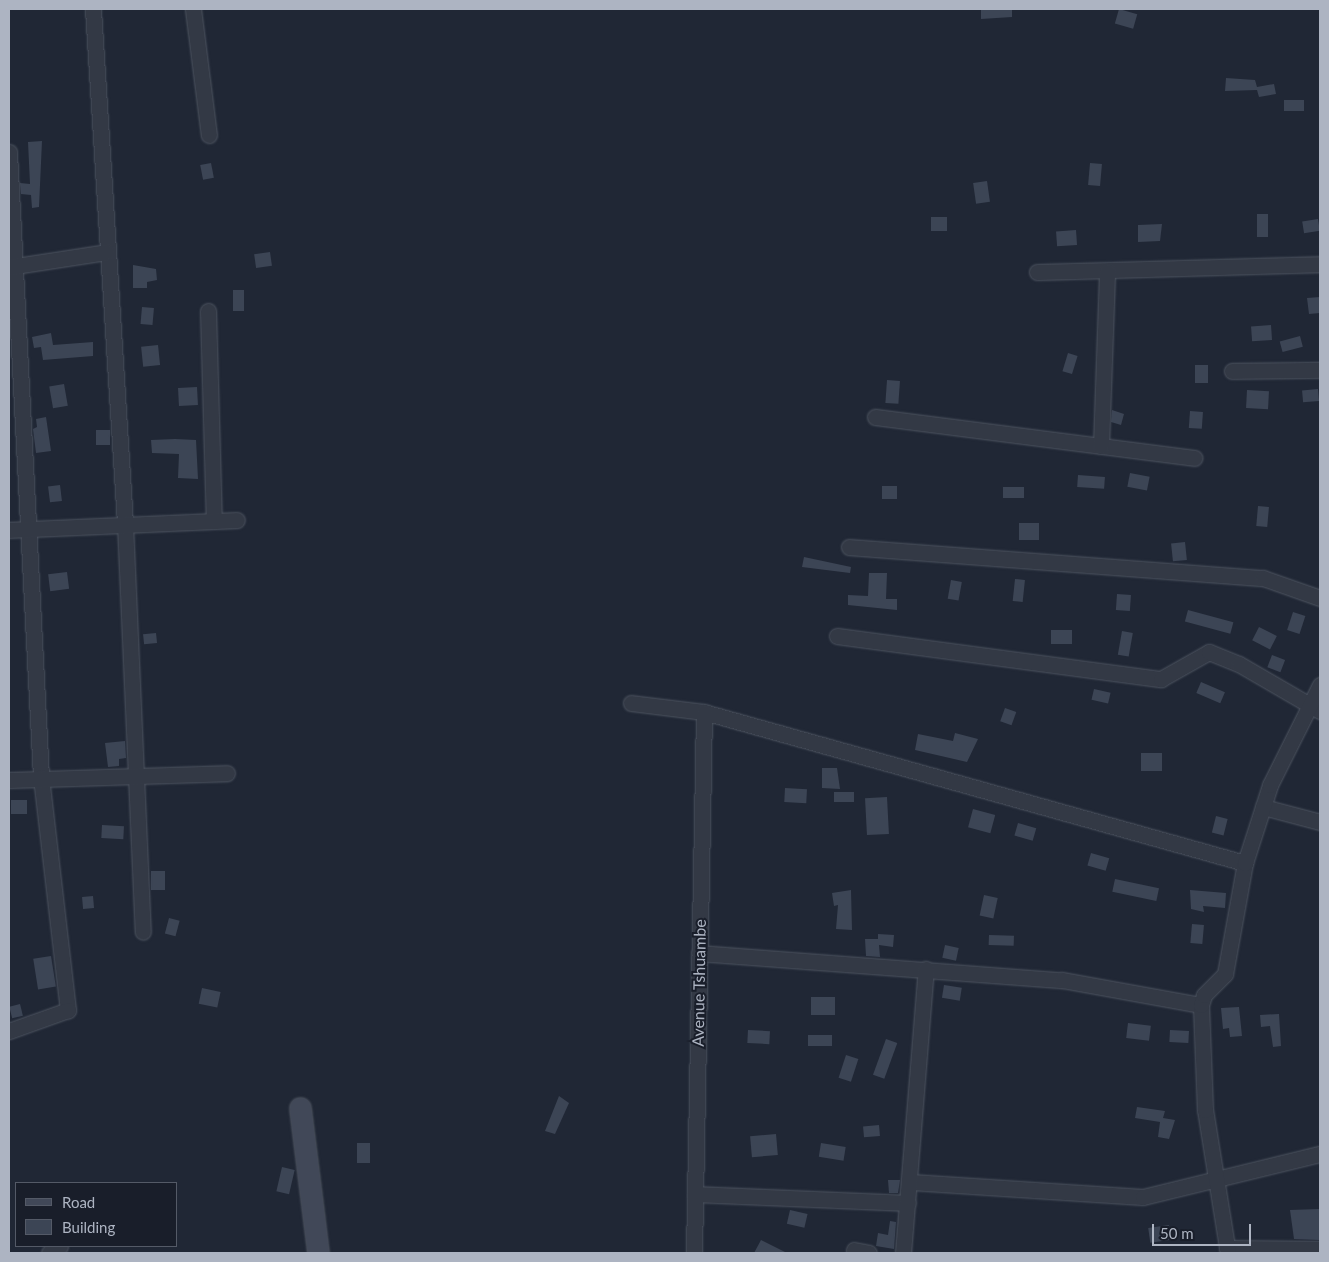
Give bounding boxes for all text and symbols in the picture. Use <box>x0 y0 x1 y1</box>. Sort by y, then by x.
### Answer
street label: Avenue Tshuambe <box>688 919 710 1047</box>
legend <box>15 1182 178 1247</box>
text: Road <box>62 1193 95 1211</box>
scale bar <box>1154 1214 1253 1246</box>
text: Building <box>62 1218 115 1236</box>
text: 50 m <box>1160 1224 1194 1242</box>

